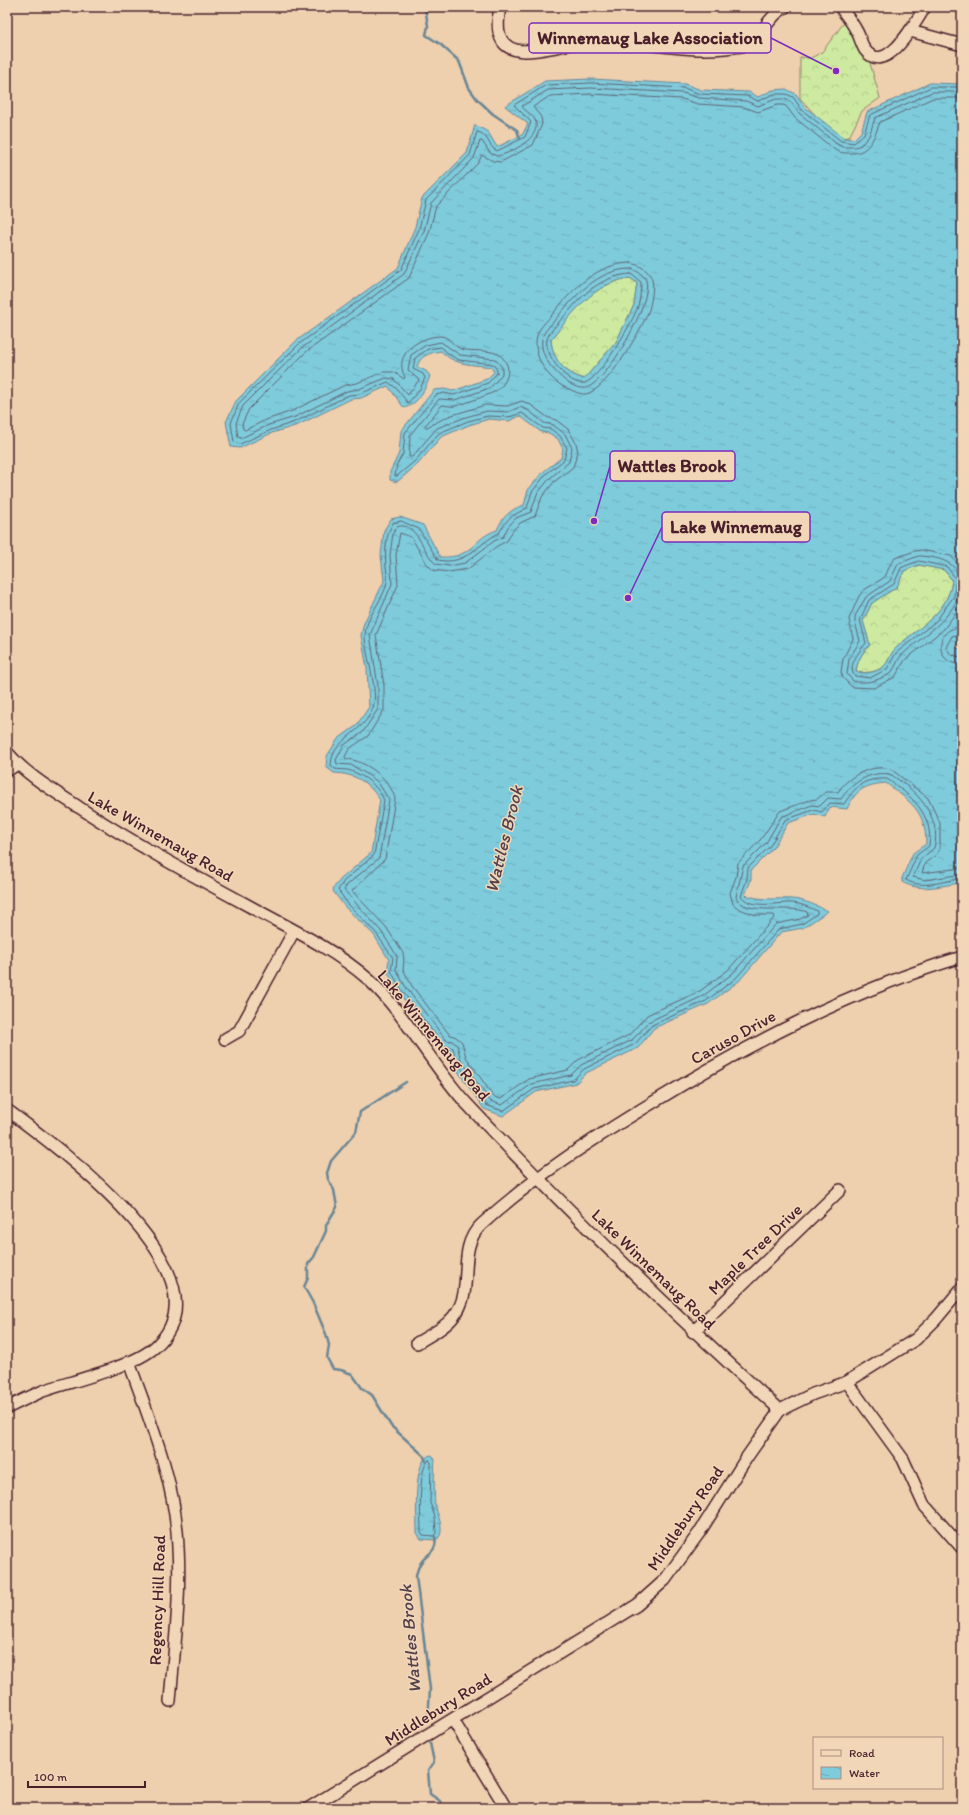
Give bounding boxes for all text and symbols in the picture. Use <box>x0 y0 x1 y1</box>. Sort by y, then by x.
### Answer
callout: Winnemaug Lake Association <box>529 23 771 53</box>
text: Winnemaug Lake Association <box>537 27 764 49</box>
callout: Wattles Brook <box>610 451 735 481</box>
text: Wattles Brook <box>617 455 727 477</box>
callout: Lake Winnemaug <box>662 512 810 542</box>
text: Lake Winnemaug <box>670 516 803 538</box>
water label: Wattles Brook <box>480 782 528 895</box>
street label: Lake Winnemaug Road <box>85 786 238 886</box>
street label: Lake Winnemaug Road <box>373 965 495 1105</box>
street label: Caruso Drive <box>687 1005 779 1069</box>
street label: Maple Tree Drive <box>704 1199 806 1299</box>
street label: Lake Winnemaug Road <box>588 1205 721 1334</box>
street label: Middlebury Road <box>643 1461 728 1574</box>
street label: Regency Hill Road <box>145 1534 169 1666</box>
water label: Wattles Brook <box>394 1582 426 1694</box>
street label: Middlebury Road <box>381 1668 496 1750</box>
legend <box>813 1737 943 1789</box>
text: Road <box>849 1746 875 1760</box>
scale bar <box>28 1763 145 1789</box>
text: Water <box>849 1766 880 1780</box>
text: 100 m <box>34 1770 67 1784</box>

